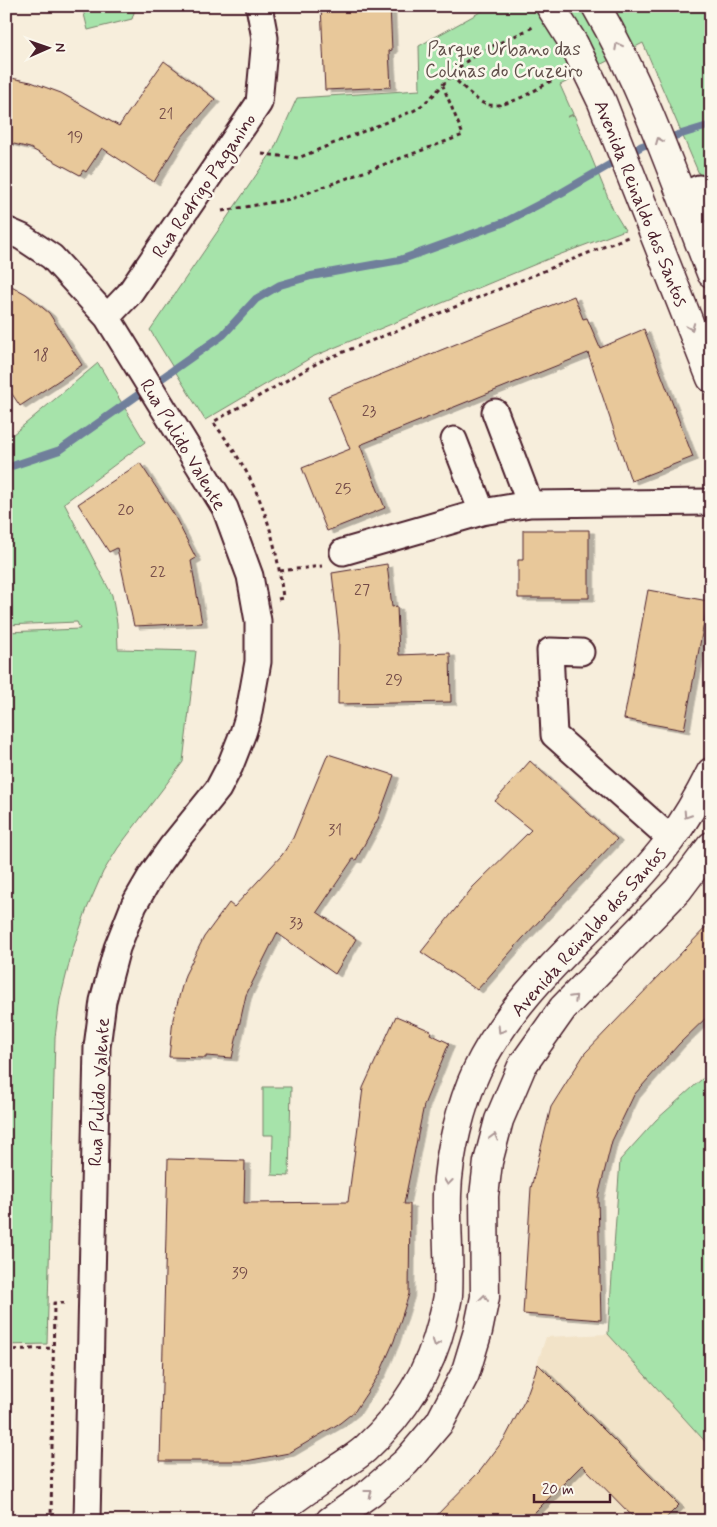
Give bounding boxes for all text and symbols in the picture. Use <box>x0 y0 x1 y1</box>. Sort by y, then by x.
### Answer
north arrow <box>22 22 72 72</box>
park label: Parque Urbano das Colinas do Cruzeiro <box>425 37 583 84</box>
one-way arrow <box>614 42 624 51</box>
text: N <box>51 43 69 53</box>
street label: Avenida Reinaldo dos Santos <box>588 96 694 311</box>
house number: 21 <box>159 104 173 125</box>
street label: Rua Rodrigo Paganino <box>146 109 264 264</box>
house number: 19 <box>67 127 83 148</box>
one-way arrow <box>655 137 665 146</box>
one-way arrow <box>685 323 695 331</box>
house number: 18 <box>33 345 49 366</box>
street label: Rua Pulido Valente <box>134 374 232 515</box>
house number: 23 <box>362 401 377 422</box>
house number: 25 <box>335 479 351 500</box>
house number: 20 <box>118 500 135 521</box>
house number: 22 <box>150 562 166 583</box>
house number: 27 <box>354 580 370 601</box>
house number: 29 <box>385 670 403 691</box>
one-way arrow <box>684 809 693 819</box>
house number: 31 <box>328 820 342 841</box>
street label: Avenida Reinaldo dos Santos <box>506 842 672 1022</box>
house number: 33 <box>289 913 303 934</box>
one-way arrow <box>568 994 577 1003</box>
street label: Rua Pulido Valente <box>83 1017 116 1167</box>
one-way arrow <box>497 1024 507 1033</box>
one-way arrow <box>489 1133 499 1141</box>
one-way arrow <box>443 1178 454 1186</box>
house number: 39 <box>232 1263 248 1284</box>
one-way arrow <box>478 1294 489 1302</box>
one-way arrow <box>432 1338 442 1346</box>
scale bar <box>534 1472 611 1504</box>
text: 20 m <box>542 1480 574 1500</box>
one-way arrow <box>363 1490 372 1498</box>

